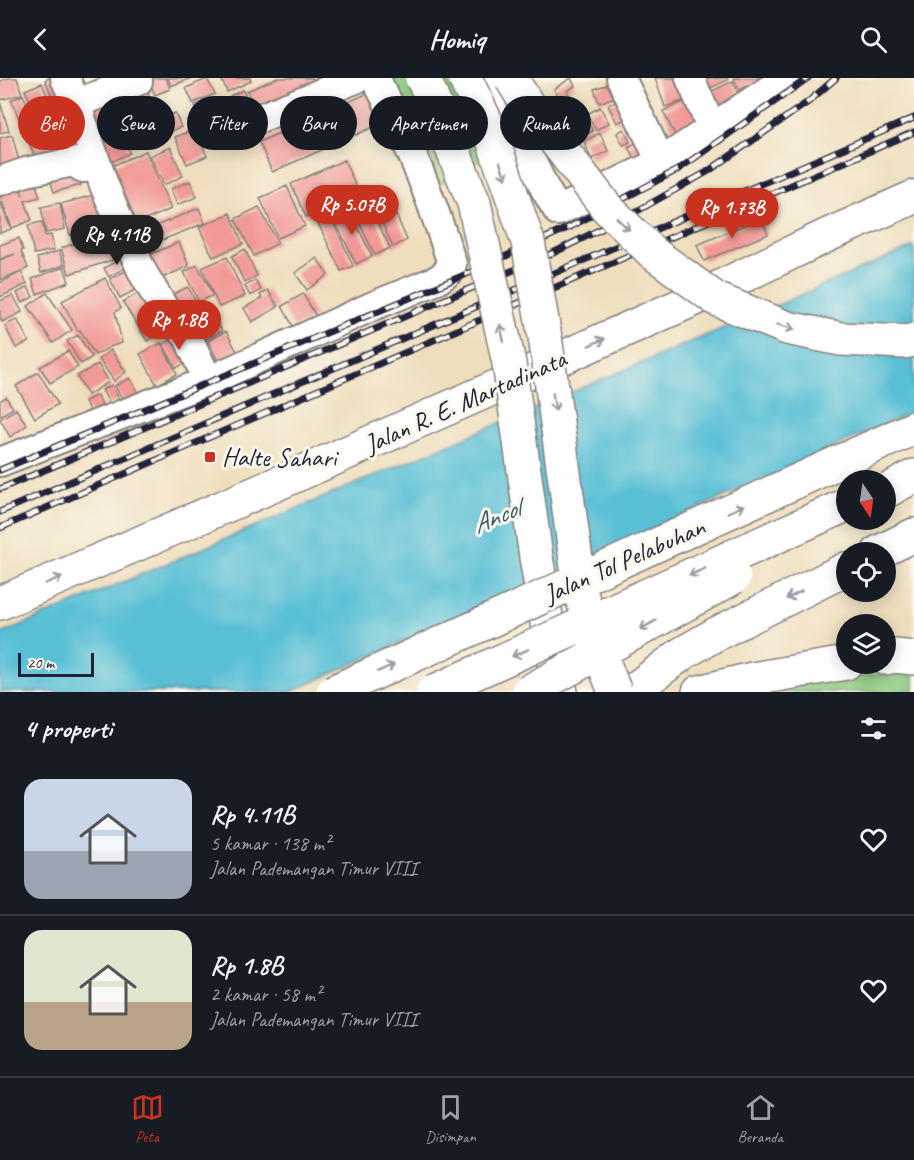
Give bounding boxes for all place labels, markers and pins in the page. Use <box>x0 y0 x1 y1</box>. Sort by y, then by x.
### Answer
pin: Rp 5.07B <box>290 185 414 236</box>
pin: Rp 1.73B <box>670 188 794 239</box>
pin: Rp 4.11B <box>55 215 179 266</box>
pin: Rp 1.8B <box>124 300 234 351</box>
place label: Halte Sahari <box>222 441 340 474</box>
marker: Halte Sahari <box>203 450 217 464</box>

